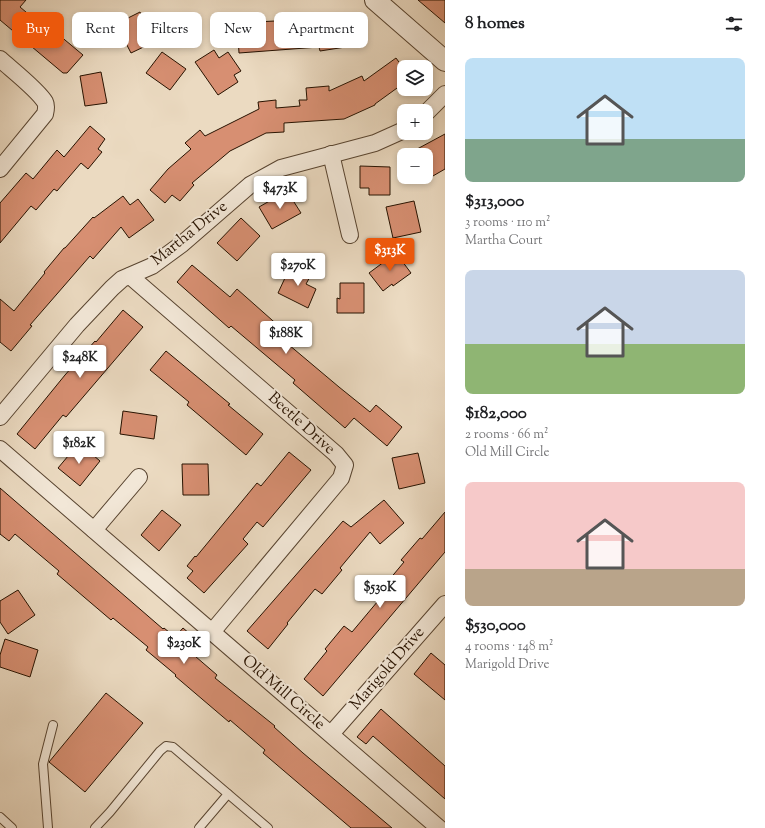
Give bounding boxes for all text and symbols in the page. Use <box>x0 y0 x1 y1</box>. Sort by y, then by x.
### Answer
chip: Buy <box>12 12 64 48</box>
chip: Rent <box>72 12 129 48</box>
chip: Filters <box>137 12 202 48</box>
chip: New <box>210 12 266 48</box>
chip: Apartment <box>274 12 368 48</box>
text: 8 homes <box>465 12 525 36</box>
icon: filters <box>723 13 745 35</box>
map controls <box>397 60 433 184</box>
button: layers <box>397 60 433 96</box>
icon: home <box>569 84 641 156</box>
button: + <box>397 104 433 140</box>
button: − <box>397 148 433 184</box>
pin: $473K <box>252 176 308 210</box>
text: $473K <box>263 180 297 198</box>
text: $313,000 <box>465 190 524 214</box>
street label: Martha Drive <box>147 196 233 272</box>
text: 3 rooms · 110 m² <box>465 214 550 232</box>
text: Martha Court <box>465 232 543 250</box>
pin: $313K <box>362 238 418 272</box>
text: $313K <box>374 242 406 260</box>
pin: $270K <box>270 253 326 287</box>
text: $270K <box>280 257 316 275</box>
icon: home <box>569 296 641 368</box>
pin: $188K <box>258 321 314 355</box>
text: $188K <box>269 325 303 343</box>
pin: $248K <box>52 345 108 379</box>
text: $248K <box>62 349 98 367</box>
street label: Beetle Drive <box>262 387 340 461</box>
text: $182,000 <box>465 402 527 426</box>
text: 2 rooms · 66 m² <box>465 426 548 444</box>
pin: $182K <box>51 431 107 465</box>
text: $182K <box>62 435 96 453</box>
text: Old Mill Circle <box>465 444 550 462</box>
icon: home <box>569 508 641 580</box>
pin: $530K <box>352 575 408 609</box>
text: $530K <box>364 579 396 597</box>
text: $530,000 <box>465 614 526 638</box>
street label: Marigold Drive <box>345 622 431 716</box>
pin: $230K <box>156 631 212 665</box>
text: $230K <box>167 635 201 653</box>
text: 4 rooms · 148 m² <box>465 638 553 656</box>
street label: Old Mill Circle <box>236 650 330 736</box>
text: Marigold Drive <box>465 656 549 674</box>

